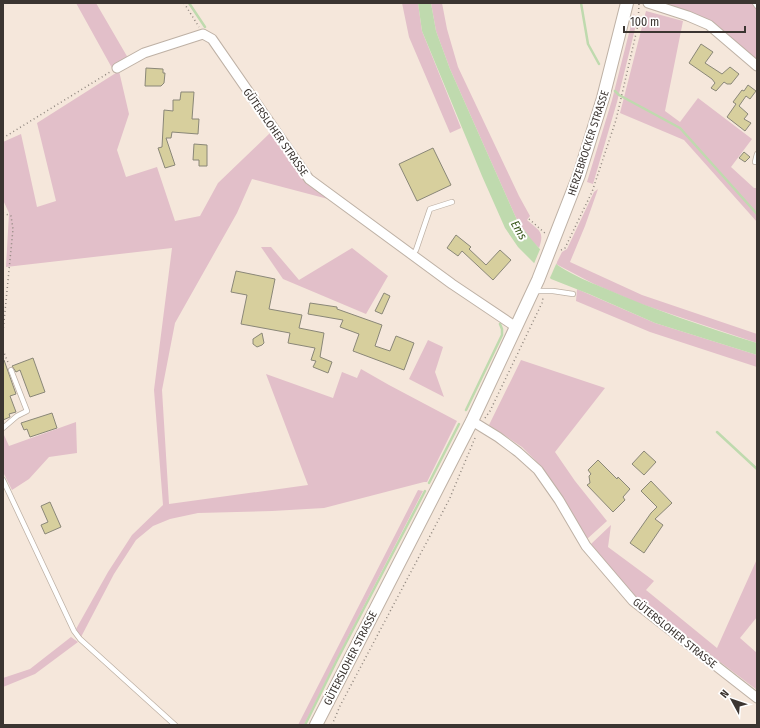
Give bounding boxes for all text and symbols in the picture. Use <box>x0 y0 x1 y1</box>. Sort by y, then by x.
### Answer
scale bar <box>624 8 745 34</box>
text: 100 m <box>630 15 659 29</box>
street label: GÜTERSLOHER STRASSE <box>240 86 311 179</box>
street label: HERZEBROCKER STRASSE <box>565 89 612 198</box>
water label: Ems <box>508 218 530 242</box>
street label: GÜTERSLOHER STRASSE <box>630 596 719 671</box>
street label: GÜTERSLOHER STRASSE <box>321 609 380 708</box>
north arrow <box>712 680 752 720</box>
text: N <box>718 687 732 701</box>

